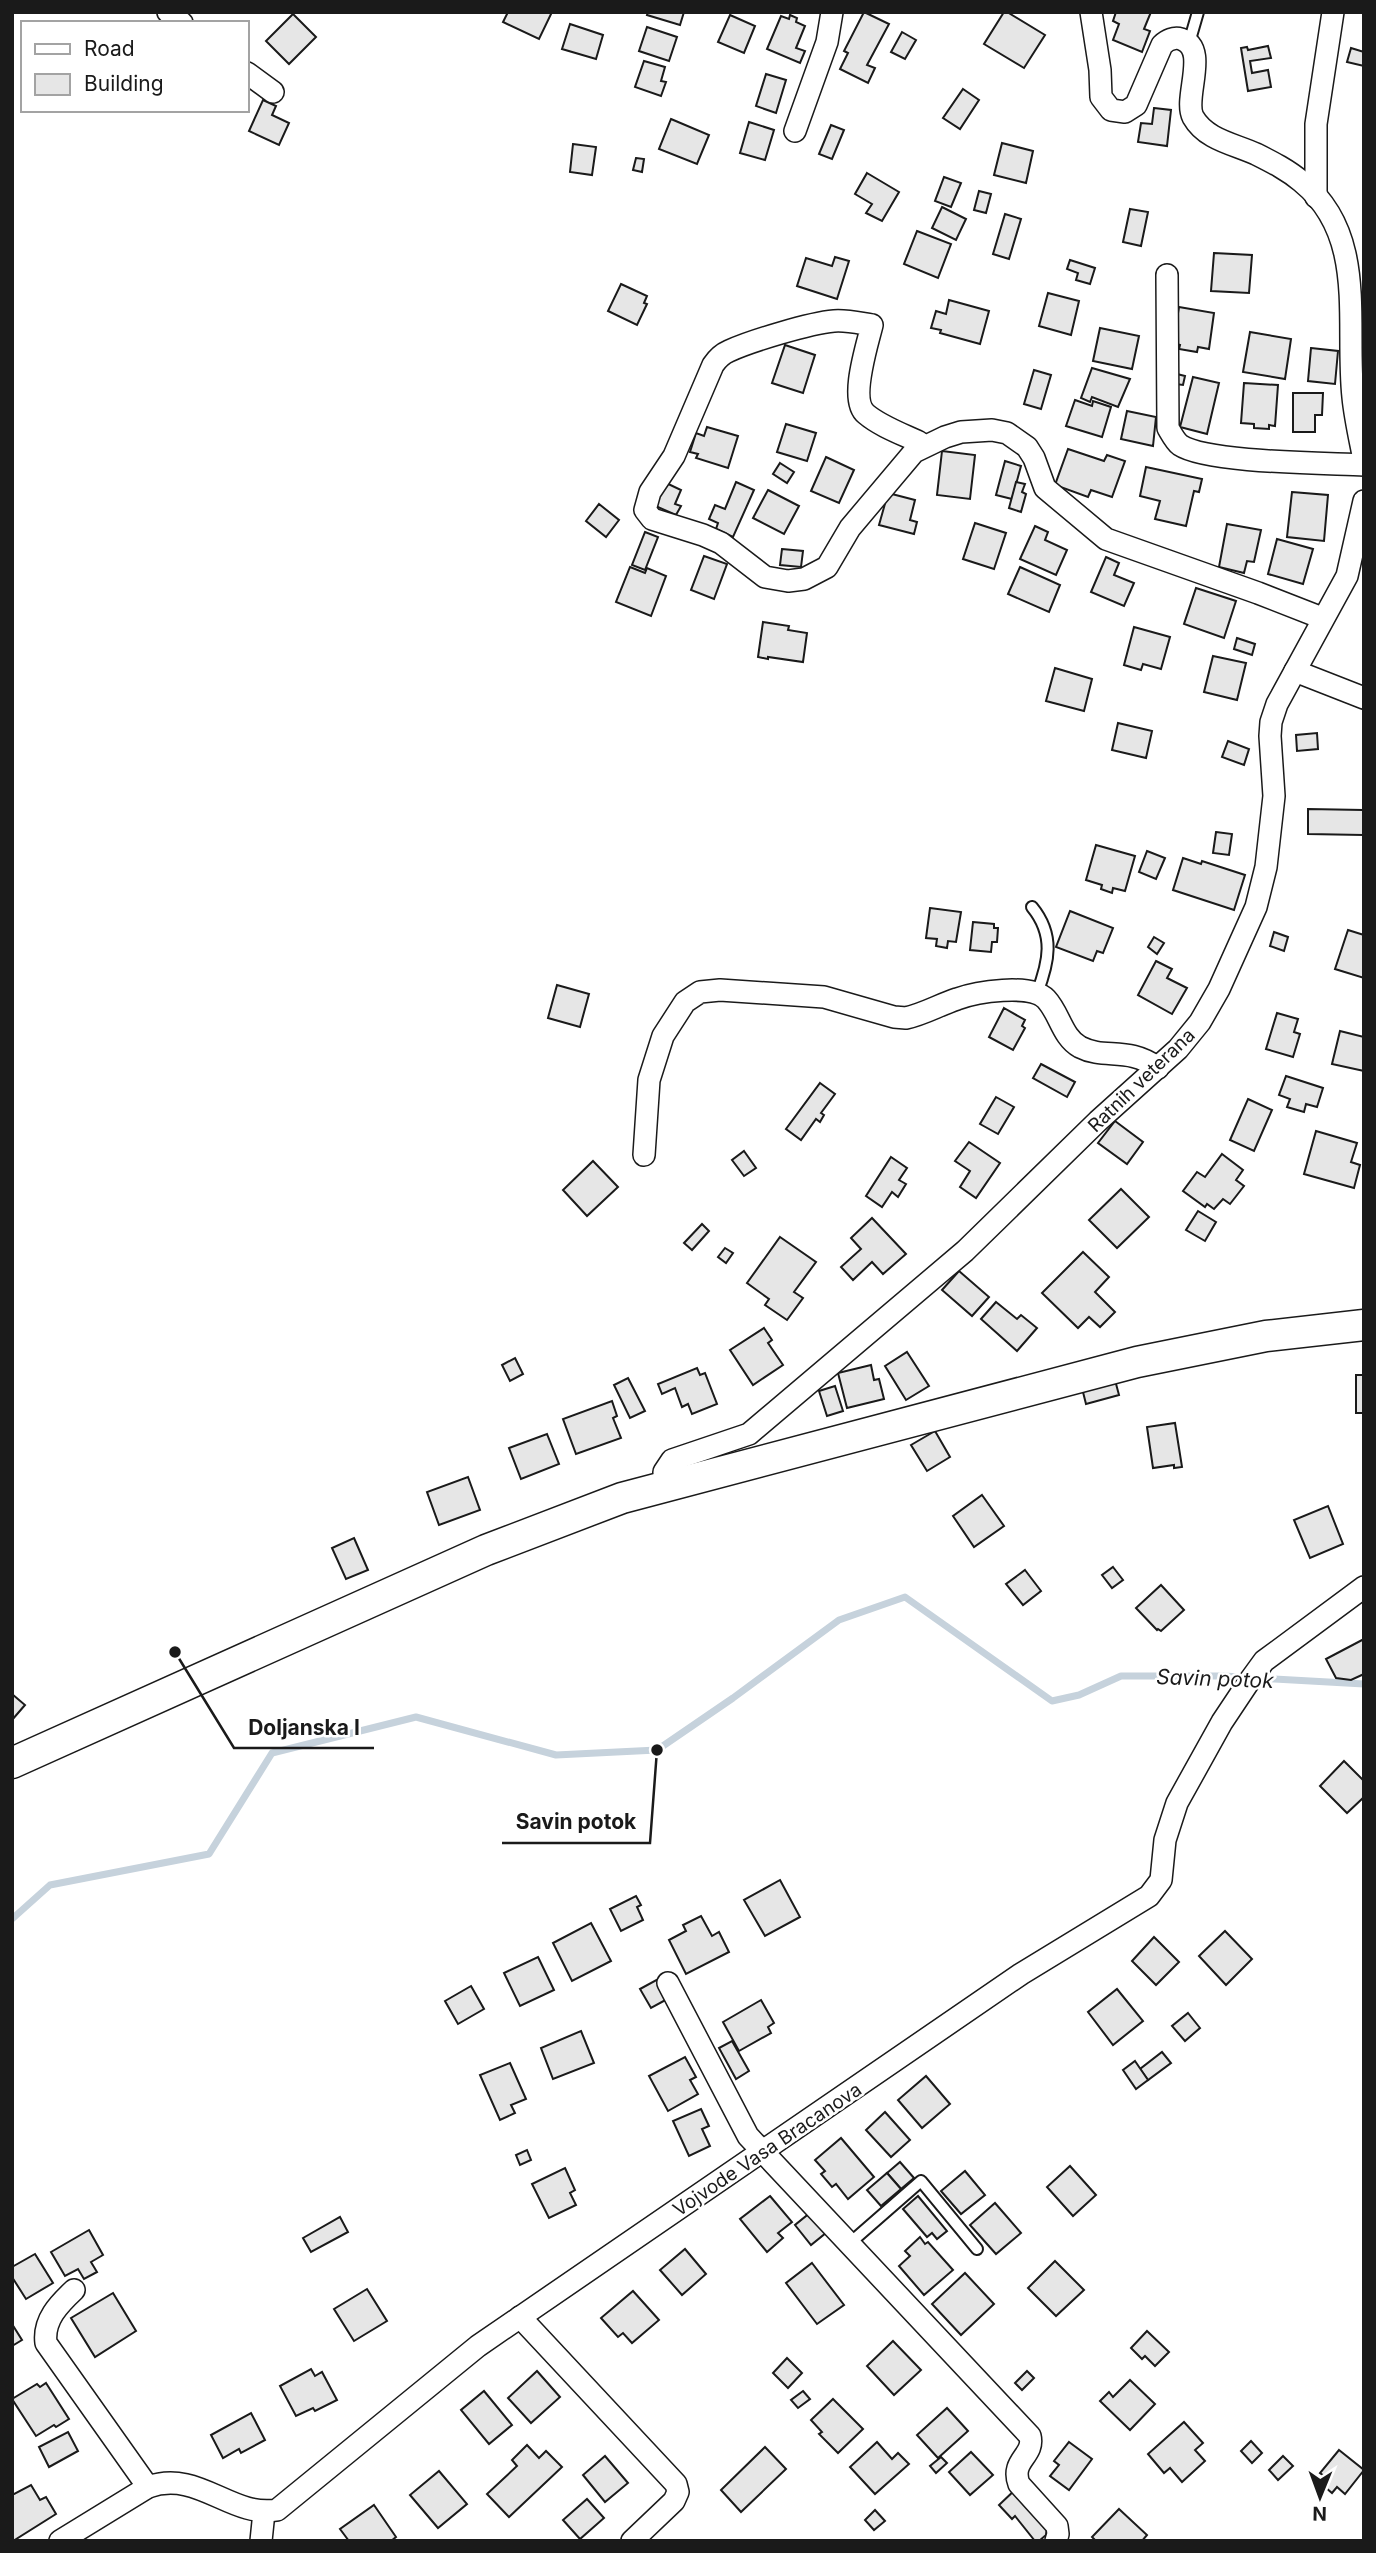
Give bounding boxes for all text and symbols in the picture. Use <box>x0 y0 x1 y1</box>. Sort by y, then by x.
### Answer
legend <box>21 21 248 112</box>
text: Road <box>84 36 135 61</box>
text: Building <box>84 71 164 96</box>
street label: Ratnih veterana <box>1083 1024 1200 1137</box>
water label: Savin potok <box>1156 1664 1275 1693</box>
callout: Doljanska I <box>234 1706 374 1748</box>
text: Doljanska I <box>248 1715 360 1740</box>
callout: Savin potok <box>502 1801 650 1843</box>
text: Savin potok <box>516 1809 637 1834</box>
street label: Vojvode Vasa Bracanova <box>669 2078 866 2221</box>
north arrow <box>1285 2462 1355 2532</box>
text: N <box>1312 2502 1327 2525</box>

